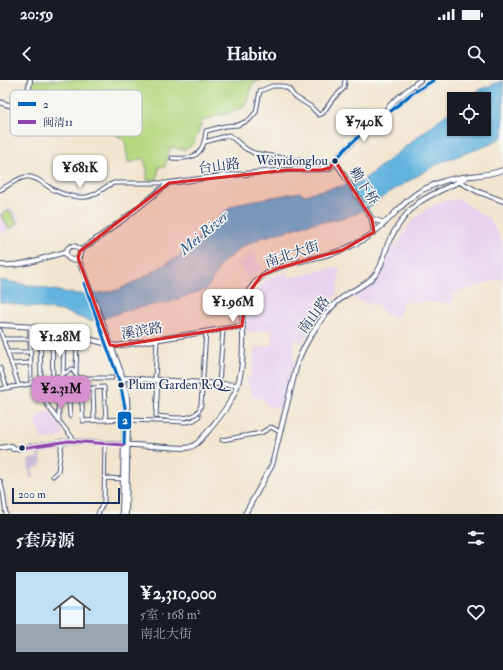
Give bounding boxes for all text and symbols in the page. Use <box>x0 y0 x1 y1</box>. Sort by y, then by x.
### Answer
text: 20:59 <box>20 5 53 24</box>
icon: back <box>16 43 38 65</box>
text: Habito <box>226 43 277 66</box>
icon: search <box>465 43 487 65</box>
legend <box>10 90 142 136</box>
map controls <box>447 92 491 136</box>
button: locate <box>447 92 491 136</box>
text: 2 <box>43 98 49 111</box>
pin: ¥740K <box>336 109 392 143</box>
text: ¥740K <box>345 114 383 130</box>
text: 闽清11 <box>43 116 73 129</box>
place label: Weiyidonglou <box>255 153 328 170</box>
pin: ¥681K <box>52 155 108 189</box>
street label: 台山路 <box>197 155 241 177</box>
marker: Weiyidonglou <box>330 156 340 166</box>
text: ¥681K <box>62 160 98 176</box>
street label: 赖下桥 <box>346 164 382 208</box>
water label: Mei River <box>174 206 234 260</box>
street label: 南北大街 <box>263 237 321 271</box>
pin: ¥1.96M <box>200 289 266 323</box>
street label: 南山路 <box>295 293 333 337</box>
text: ¥1.96M <box>212 294 254 310</box>
street label: 溪滨路 <box>120 319 164 343</box>
pin: ¥1.28M <box>27 324 93 358</box>
text: ¥1.28M <box>39 329 81 345</box>
pin: ¥2.31M <box>28 376 94 410</box>
place label: Plum Garden R.Q. <box>128 377 232 393</box>
marker: Plum Garden R.Q. <box>116 380 126 390</box>
text: ¥2.31M <box>40 381 82 397</box>
line badge: 2 <box>117 411 132 430</box>
text: 2 <box>122 414 128 427</box>
unlabelled marker <box>17 443 27 453</box>
scale bar <box>12 486 120 505</box>
text: 200 m <box>18 488 46 501</box>
icon: filters <box>465 527 487 549</box>
text: 5套房源 <box>16 530 74 551</box>
text: ¥2,310,000 <box>140 583 217 604</box>
icon: home <box>48 588 96 636</box>
icon: heart <box>465 601 487 623</box>
text: 5室 · 168 m² <box>140 607 200 623</box>
text: 南北大街 <box>140 626 192 642</box>

